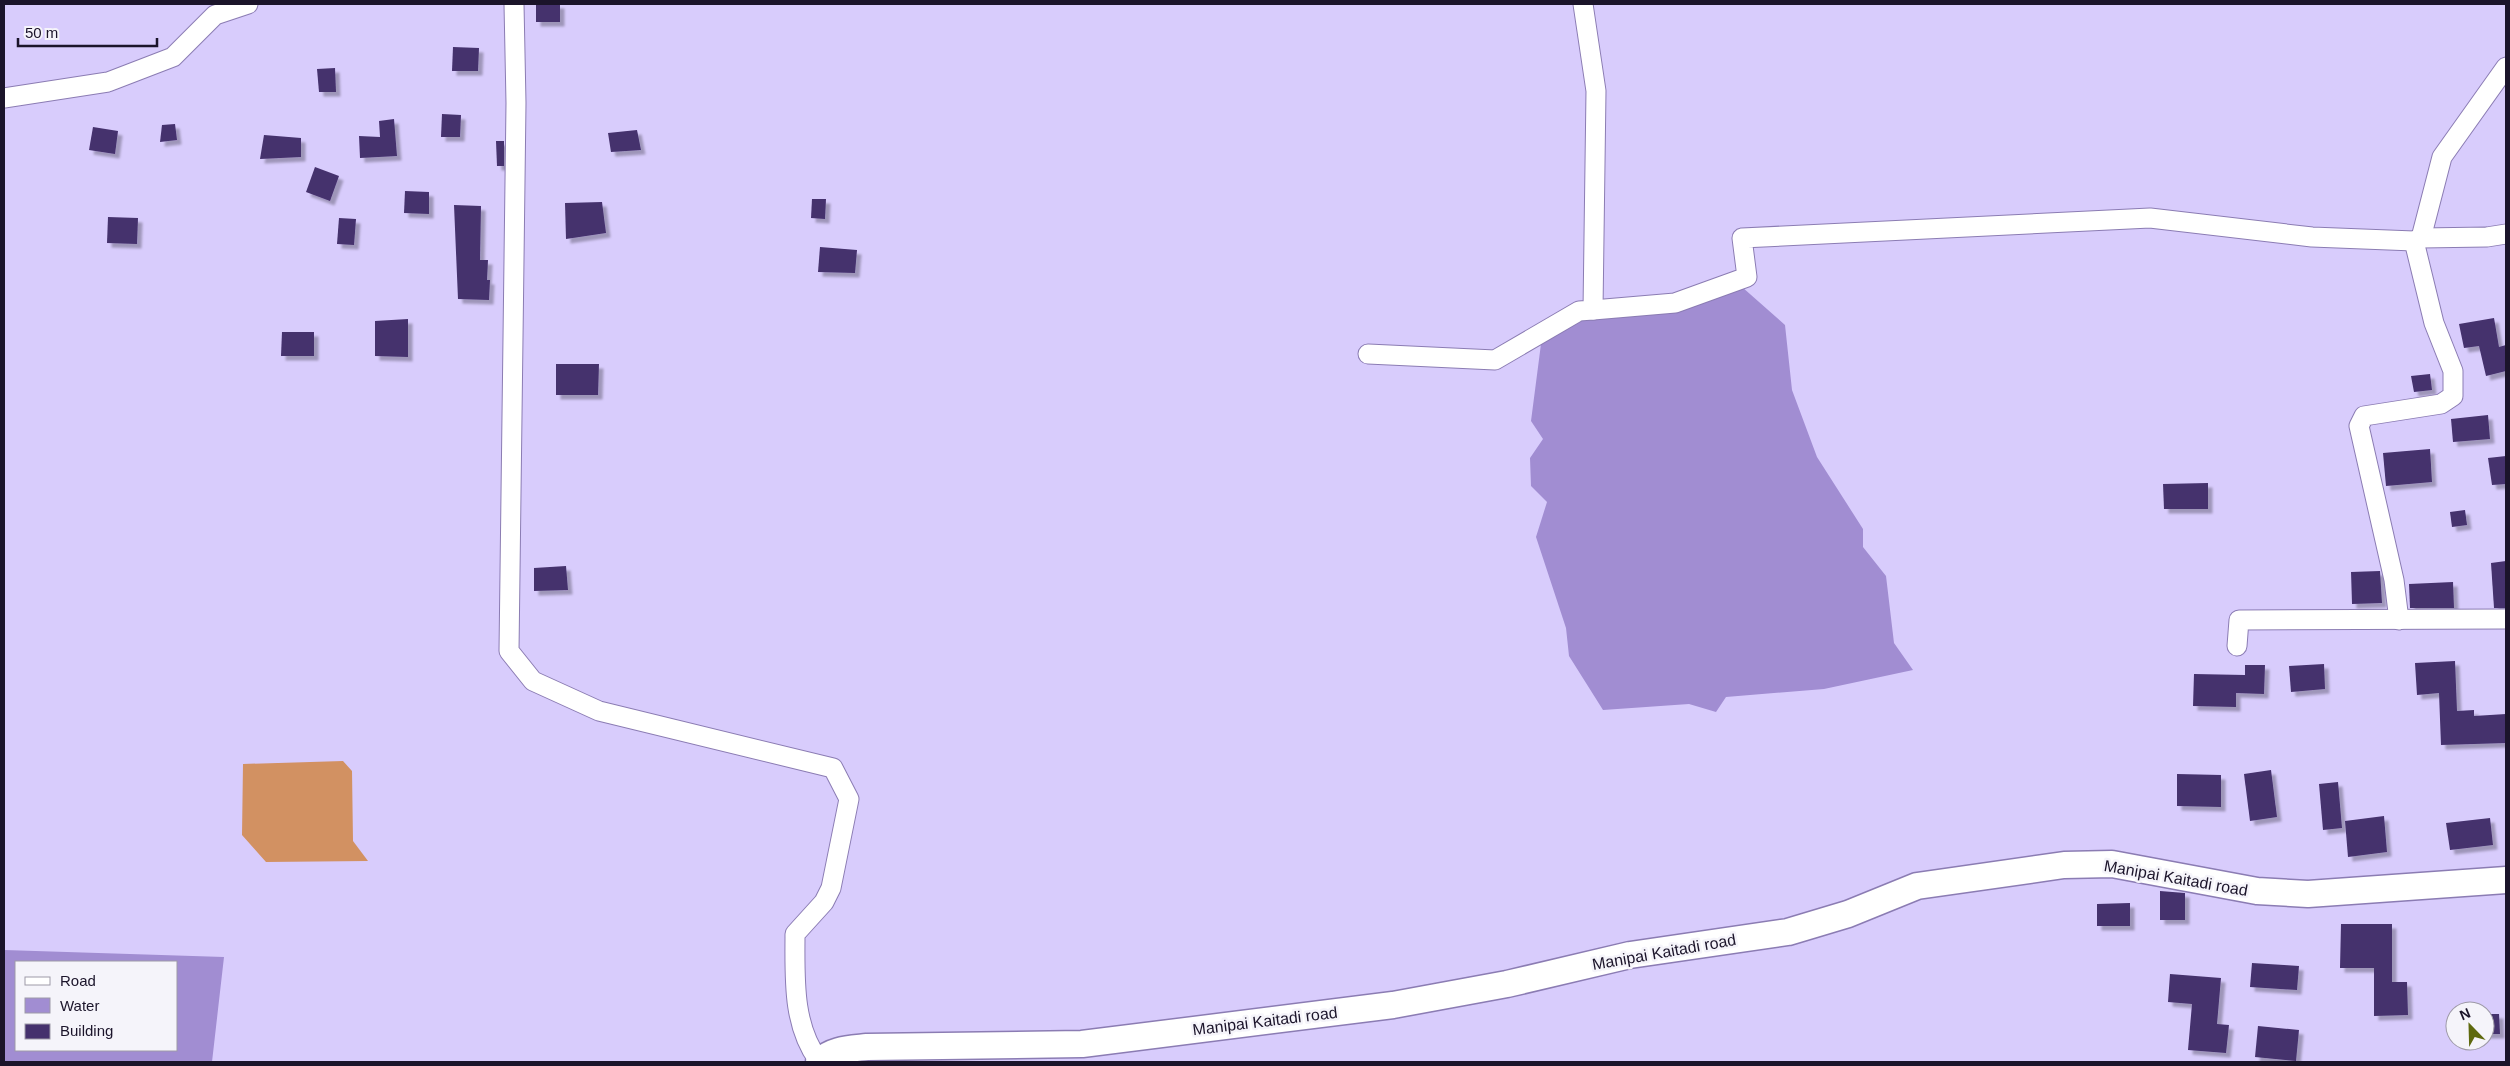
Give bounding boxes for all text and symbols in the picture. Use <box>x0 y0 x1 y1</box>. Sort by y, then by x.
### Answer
scale bar <box>18 15 156 47</box>
text: 50 m <box>25 24 58 41</box>
street label: Manipai Kaitadi road <box>2103 857 2249 899</box>
street label: Manipai Kaitadi road <box>1591 931 1737 973</box>
legend <box>15 961 178 1051</box>
text: Road <box>60 972 96 989</box>
text: Water <box>60 997 99 1014</box>
north arrow <box>2445 1001 2495 1051</box>
street label: Manipai Kaitadi road <box>1192 1004 1338 1038</box>
text: N <box>2457 1005 2473 1023</box>
text: Building <box>60 1022 113 1039</box>

